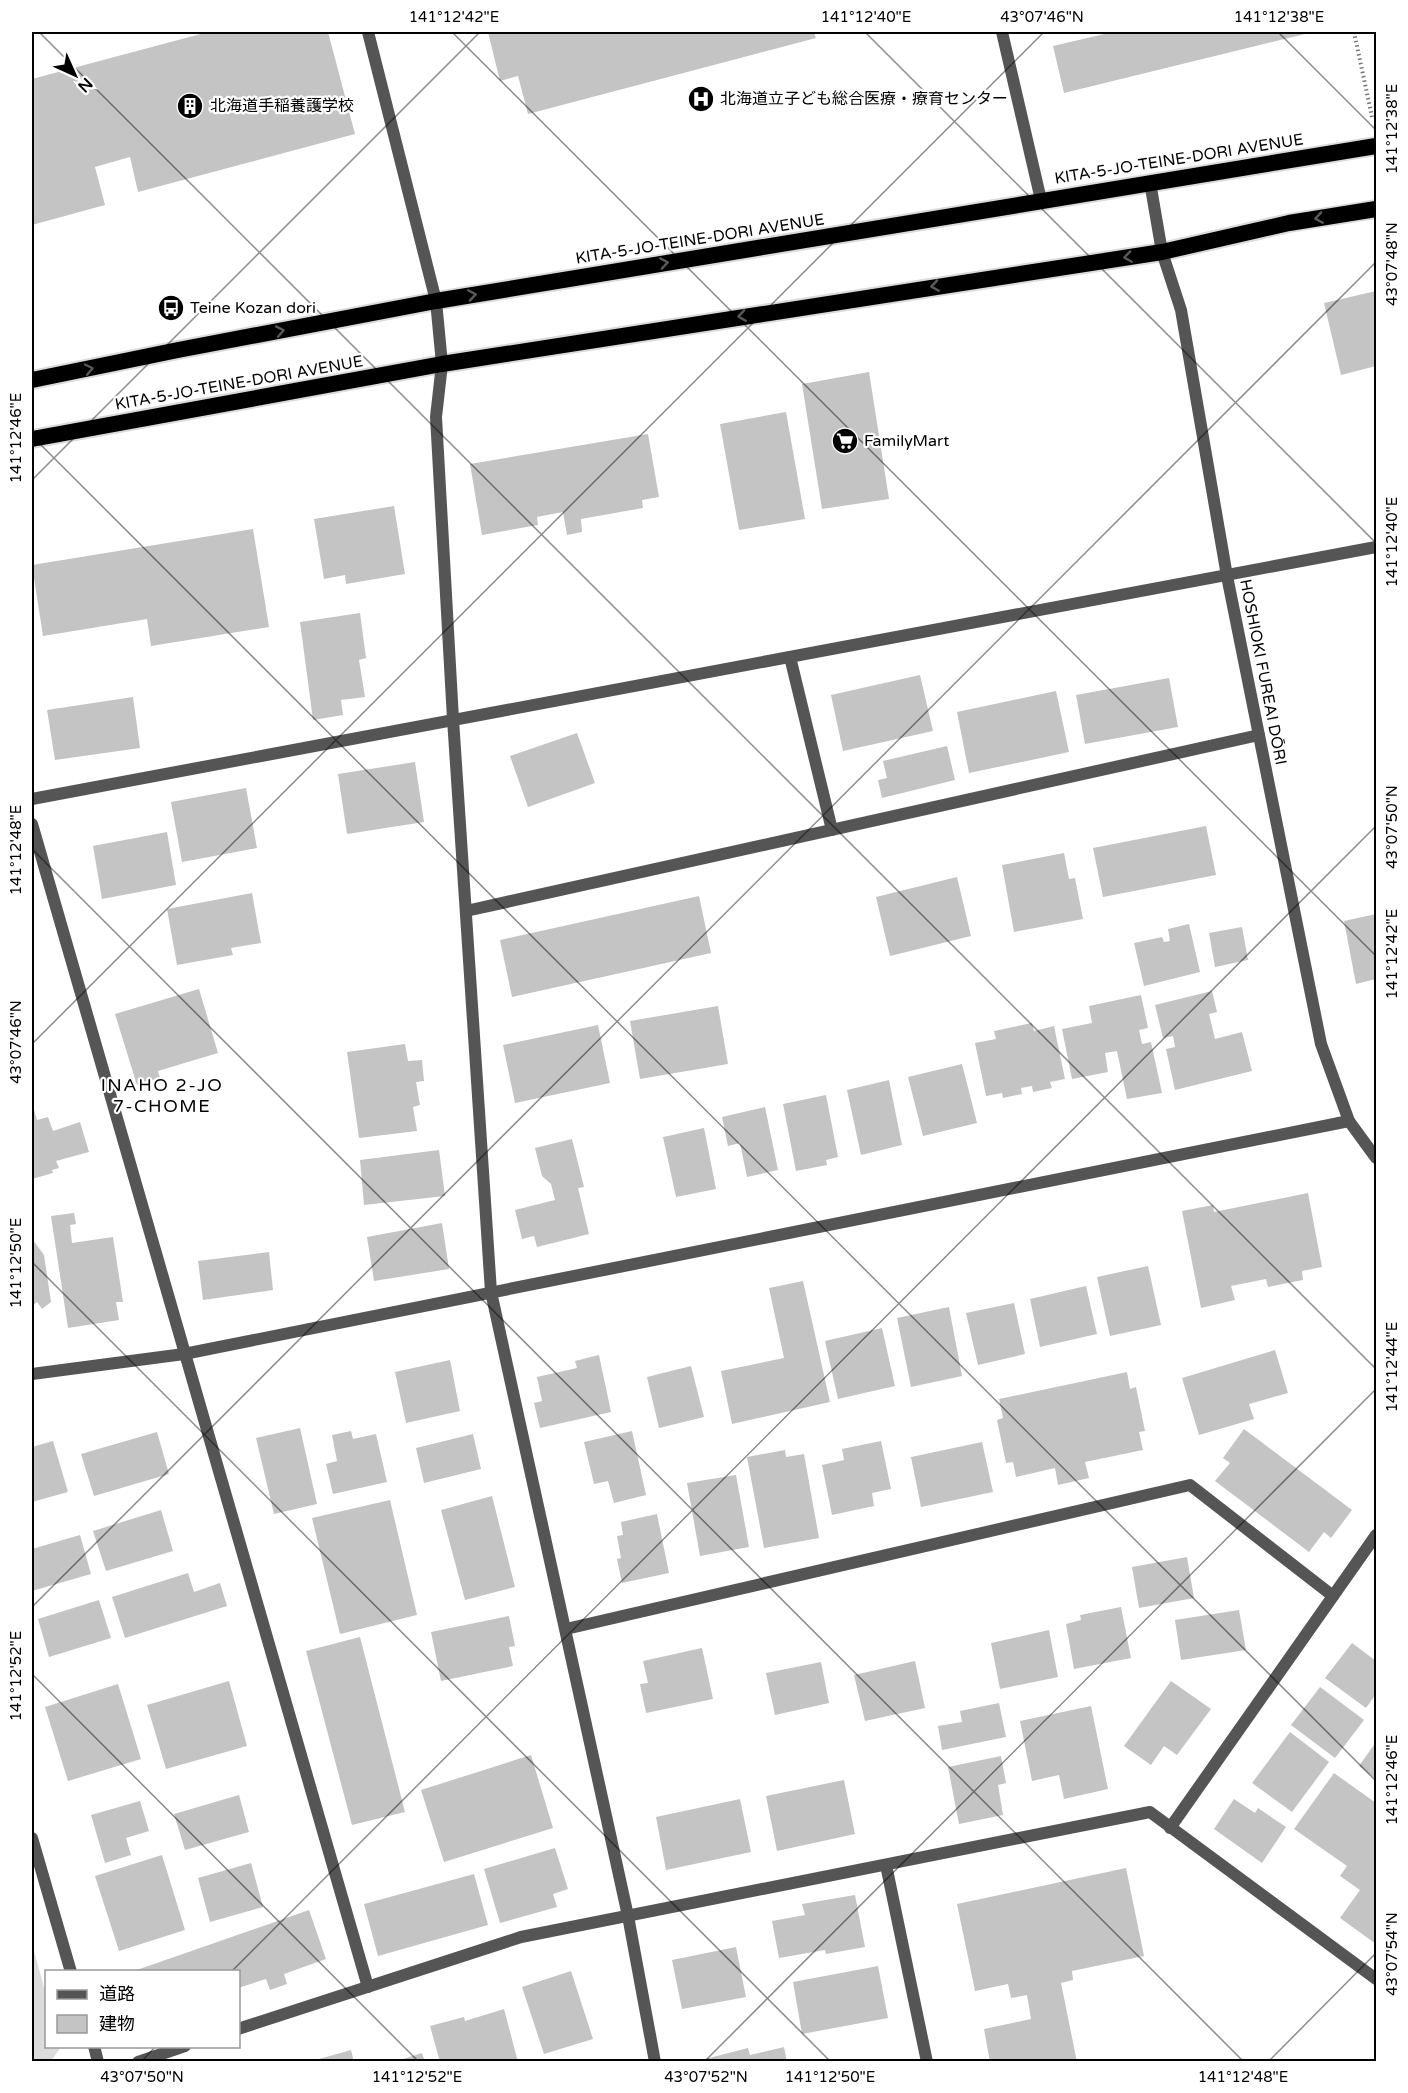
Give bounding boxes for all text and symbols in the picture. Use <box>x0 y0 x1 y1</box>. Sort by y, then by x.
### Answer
text: 141°12'42"E <box>409 8 499 26</box>
text: 141°12'40"E <box>821 8 911 26</box>
text: 43°07'46"N <box>1000 8 1084 26</box>
text: 141°12'38"E <box>1234 8 1324 26</box>
north arrow <box>45 45 105 105</box>
text: N <box>73 73 97 97</box>
hospital icon: 北海道立子ども総合医療・療育センター <box>686 84 716 114</box>
text: 141°12'38"E <box>1383 84 1401 174</box>
place label: 北海道立子ども総合医療・療育センター <box>720 89 1008 109</box>
building icon: 北海道手稲養護学校 <box>175 91 205 121</box>
place label: 北海道手稲養護学校 <box>210 96 354 116</box>
street label: KITA-5-JO-TEINE-DORI AVENUE <box>1053 129 1305 189</box>
street label: KITA-5-JO-TEINE-DORI AVENUE <box>574 209 826 269</box>
one-way arrow <box>1314 211 1324 224</box>
text: 43°07'48"N <box>1383 222 1401 306</box>
one-way arrow <box>1123 250 1132 262</box>
one-way arrow <box>659 257 669 270</box>
one-way arrow <box>930 279 939 291</box>
one-way arrow <box>466 289 476 302</box>
bus stop icon: Teine Kozan dori <box>156 293 186 323</box>
place label: Teine Kozan dori <box>190 298 316 318</box>
one-way arrow <box>738 310 747 322</box>
one-way arrow <box>275 325 285 338</box>
street label: KITA-5-JO-TEINE-DORI AVENUE <box>113 351 365 415</box>
one-way arrow <box>84 363 94 376</box>
text: 141°12'46"E <box>7 393 25 483</box>
supermarket icon: FamilyMart <box>830 426 860 456</box>
place label: FamilyMart <box>864 431 949 451</box>
text: 141°12'40"E <box>1383 497 1401 587</box>
street label: HOSHIOKI FUREAI DŌRI <box>1235 577 1291 767</box>
text: 43°07'50"N <box>1383 785 1401 869</box>
text: 141°12'48"E <box>7 805 25 895</box>
text: 141°12'42"E <box>1383 909 1401 999</box>
text: 43°07'46"N <box>7 1000 25 1084</box>
district label: INAHO 2-JO 7-CHOME <box>101 1074 223 1117</box>
text: 141°12'50"E <box>7 1218 25 1308</box>
text: 141°12'44"E <box>1383 1322 1401 1412</box>
text: 141°12'52"E <box>7 1631 25 1721</box>
text: 141°12'46"E <box>1383 1735 1401 1825</box>
text: 43°07'54"N <box>1383 1912 1401 1996</box>
legend <box>45 1970 240 2048</box>
text: 道路 <box>99 1983 135 2005</box>
text: 建物 <box>99 2013 135 2035</box>
text: 43°07'50"N <box>100 2068 184 2086</box>
text: 141°12'52"E <box>372 2068 462 2086</box>
text: 43°07'52"N <box>664 2068 748 2086</box>
text: 141°12'50"E <box>785 2068 875 2086</box>
text: 141°12'48"E <box>1198 2068 1288 2086</box>

